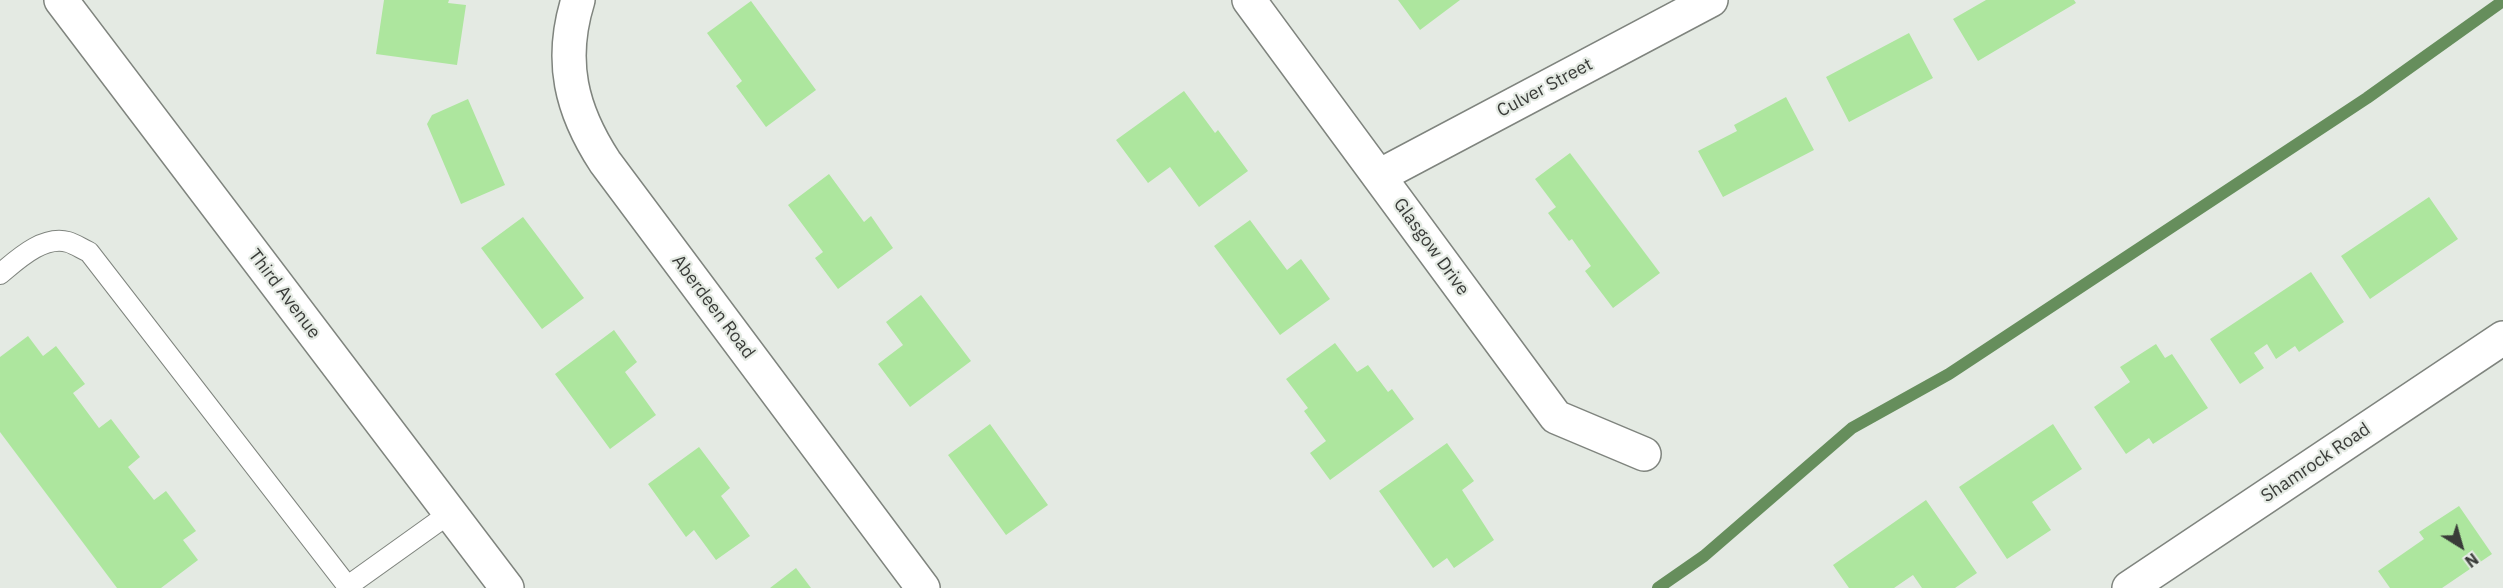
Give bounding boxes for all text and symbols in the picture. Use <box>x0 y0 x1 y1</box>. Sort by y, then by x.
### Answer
street label: Culver Street <box>1494 54 1596 122</box>
street label: Glasgow Drive <box>1389 194 1473 300</box>
street label: Third Avenue <box>243 245 325 343</box>
street label: Aberdeen Road <box>667 251 759 363</box>
street label: Shamrock Road <box>2257 419 2375 507</box>
north arrow <box>2431 516 2491 576</box>
text: N <box>2461 549 2482 572</box>

